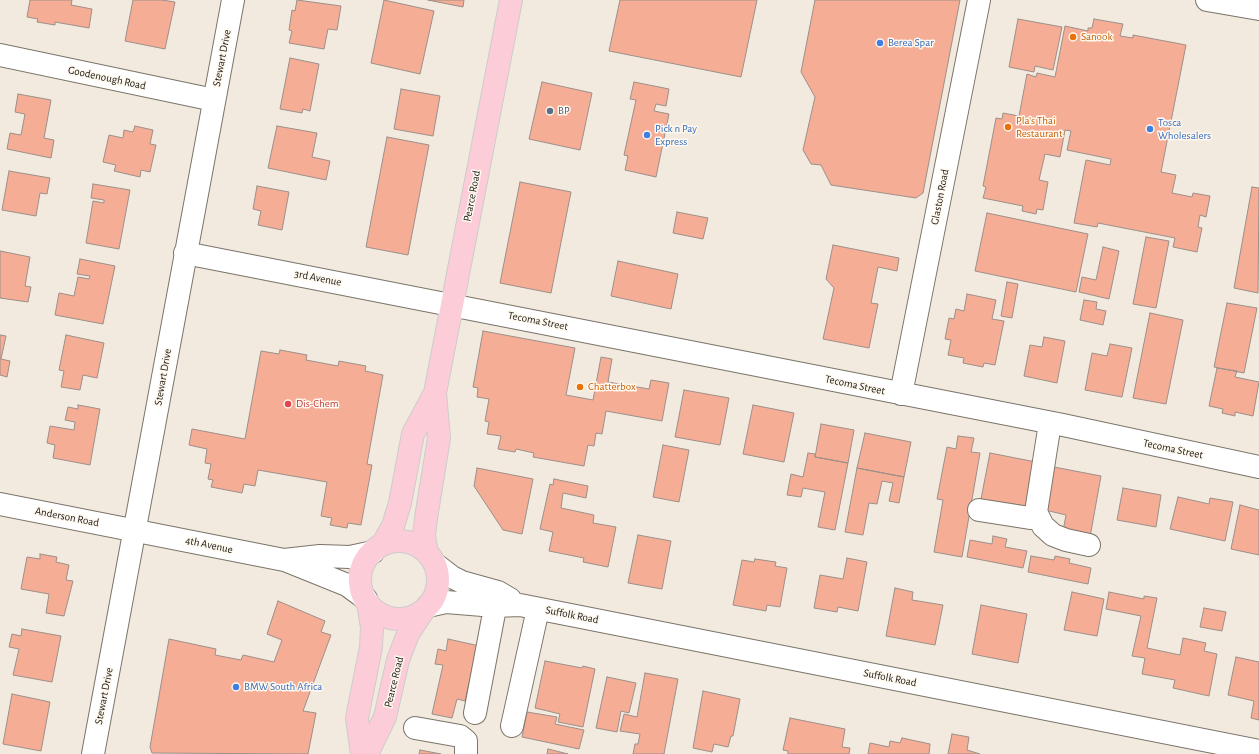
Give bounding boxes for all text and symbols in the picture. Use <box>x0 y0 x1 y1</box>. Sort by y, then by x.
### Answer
street label: Stewart Drive <box>210 28 234 88</box>
place label: Sanook <box>1081 30 1112 44</box>
marker: Sanook <box>1068 32 1078 42</box>
place label: Berea Spar <box>888 36 934 50</box>
marker: Berea Spar <box>875 38 885 48</box>
street label: Goodenough Road <box>67 63 147 93</box>
place label: BP <box>558 104 570 118</box>
marker: BP <box>545 106 555 116</box>
place label: Pla's Thai Restaurant <box>1016 114 1063 140</box>
place label: Tosca Wholesalers <box>1158 116 1211 142</box>
place label: Pick n Pay Express <box>655 122 697 148</box>
marker: Pla's Thai Restaurant <box>1003 122 1013 132</box>
marker: Tosca Wholesalers <box>1145 124 1155 134</box>
marker: Pick n Pay Express <box>642 130 652 140</box>
street label: Glaston Road <box>928 168 952 226</box>
street label: Pearce Road <box>461 169 483 223</box>
street label: 3rd Avenue <box>293 267 343 289</box>
street label: Tecoma Street <box>507 309 569 333</box>
street label: Stewart Drive <box>152 347 174 407</box>
street label: Tecoma Street <box>824 372 886 398</box>
place label: Chatterbox <box>588 380 636 394</box>
marker: Chatterbox <box>575 382 585 392</box>
place label: Dis-Chem <box>296 397 339 411</box>
marker: Dis-Chem <box>283 399 293 409</box>
street label: Tecoma Street <box>1142 436 1204 462</box>
street label: Anderson Road <box>34 504 100 530</box>
street label: 4th Avenue <box>184 534 234 556</box>
street label: Suffolk Road <box>544 603 600 627</box>
street label: Pearce Road <box>381 655 407 709</box>
street label: Stewart Drive <box>92 666 116 726</box>
street label: Suffolk Road <box>862 666 918 690</box>
place label: BMW South Africa <box>244 680 322 694</box>
marker: BMW South Africa <box>231 682 241 692</box>

